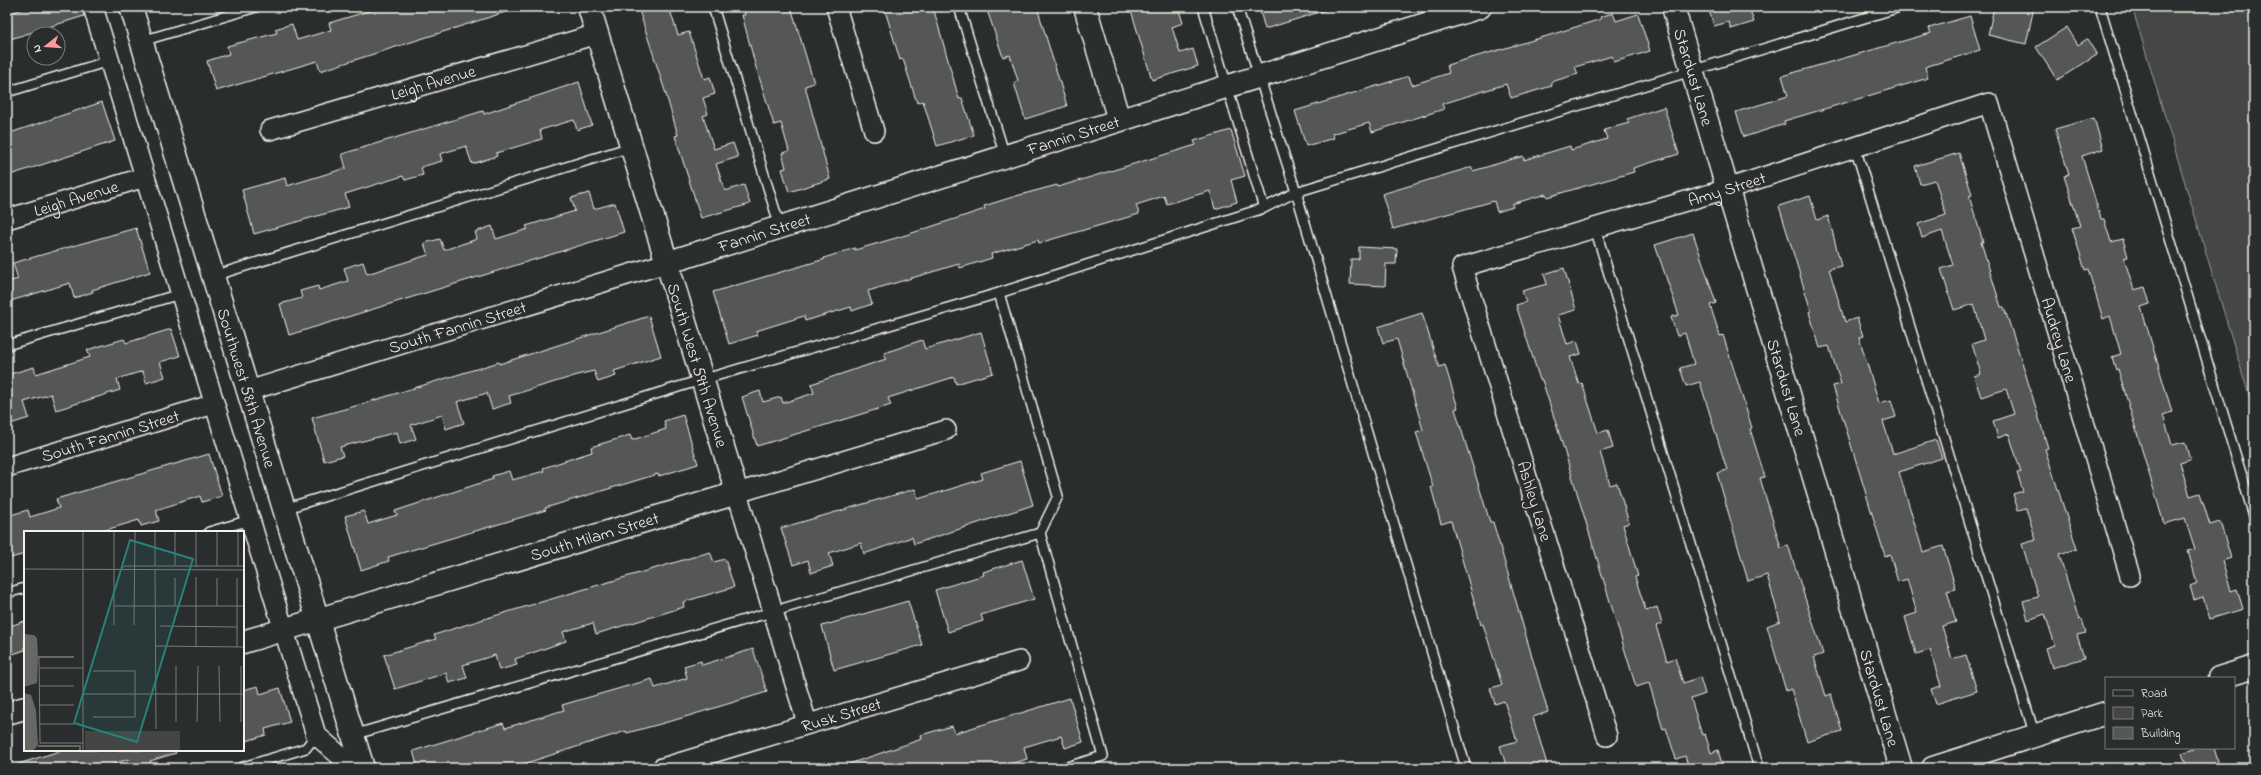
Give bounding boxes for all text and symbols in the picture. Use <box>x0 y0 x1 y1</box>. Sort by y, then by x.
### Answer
north arrow <box>26 26 66 66</box>
street label: Stardust Lane <box>1666 26 1719 129</box>
text: N <box>29 43 46 55</box>
street label: Leigh Avenue <box>388 59 479 108</box>
street label: Fannin Street <box>1023 110 1123 163</box>
street label: Amy Street <box>1685 166 1770 214</box>
street label: Leigh Avenue <box>31 175 122 224</box>
street label: Fannin Street <box>714 207 814 260</box>
street label: South West 59th Avenue <box>660 280 734 451</box>
street label: South Fannin Street <box>386 295 530 361</box>
street label: Audrey Lane <box>2034 295 2083 386</box>
street label: Southwest 58th Avenue <box>210 305 282 471</box>
street label: Stardust Lane <box>1759 336 1812 440</box>
street label: South Fannin Street <box>39 404 183 470</box>
street label: Ashley Lane <box>1509 458 1558 545</box>
street label: South Milam Street <box>527 506 662 569</box>
inset map <box>24 531 244 751</box>
street label: Stardust Lane <box>1852 646 1905 750</box>
legend <box>2105 677 2235 749</box>
text: Road <box>2141 685 2167 703</box>
street label: Rusk Street <box>799 692 885 740</box>
text: Park <box>2141 705 2163 723</box>
text: Building <box>2140 725 2180 744</box>

